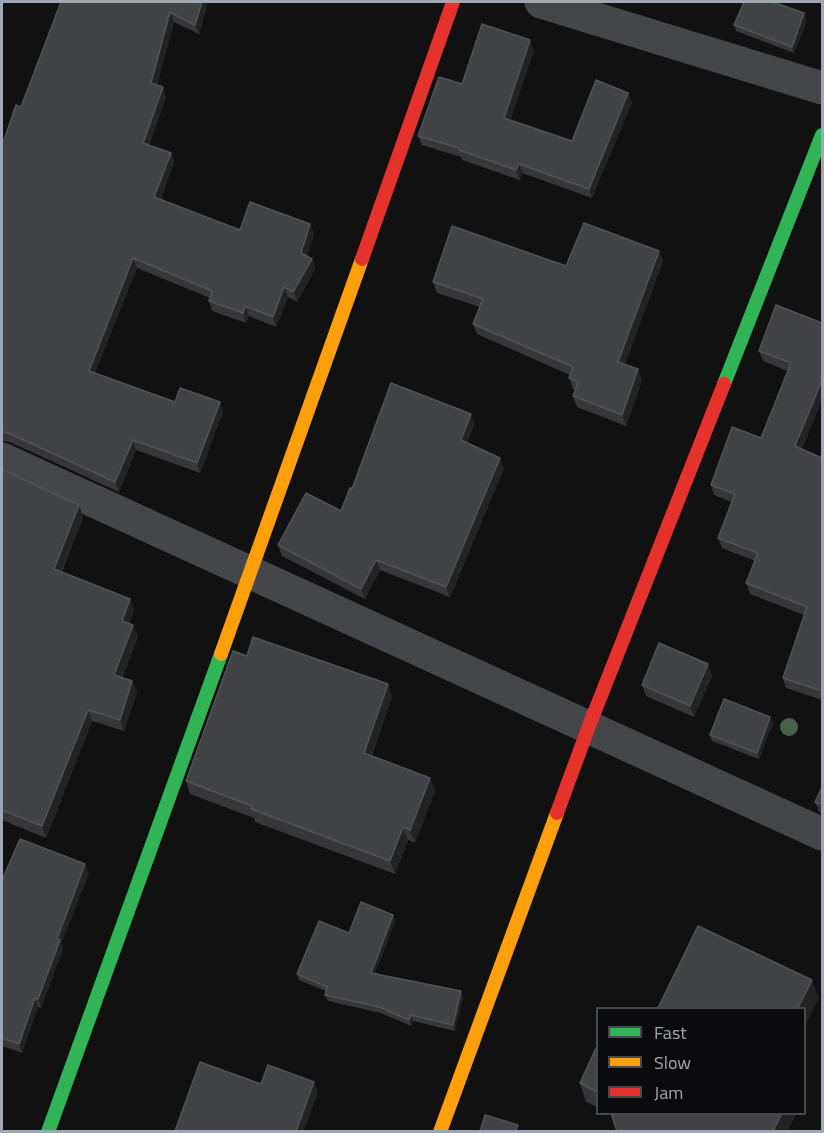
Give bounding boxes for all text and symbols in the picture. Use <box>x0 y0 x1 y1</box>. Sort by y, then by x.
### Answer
legend <box>596 1007 806 1115</box>
text: Fast <box>654 1019 687 1046</box>
text: Slow <box>654 1049 691 1076</box>
text: Jam <box>654 1079 683 1106</box>

